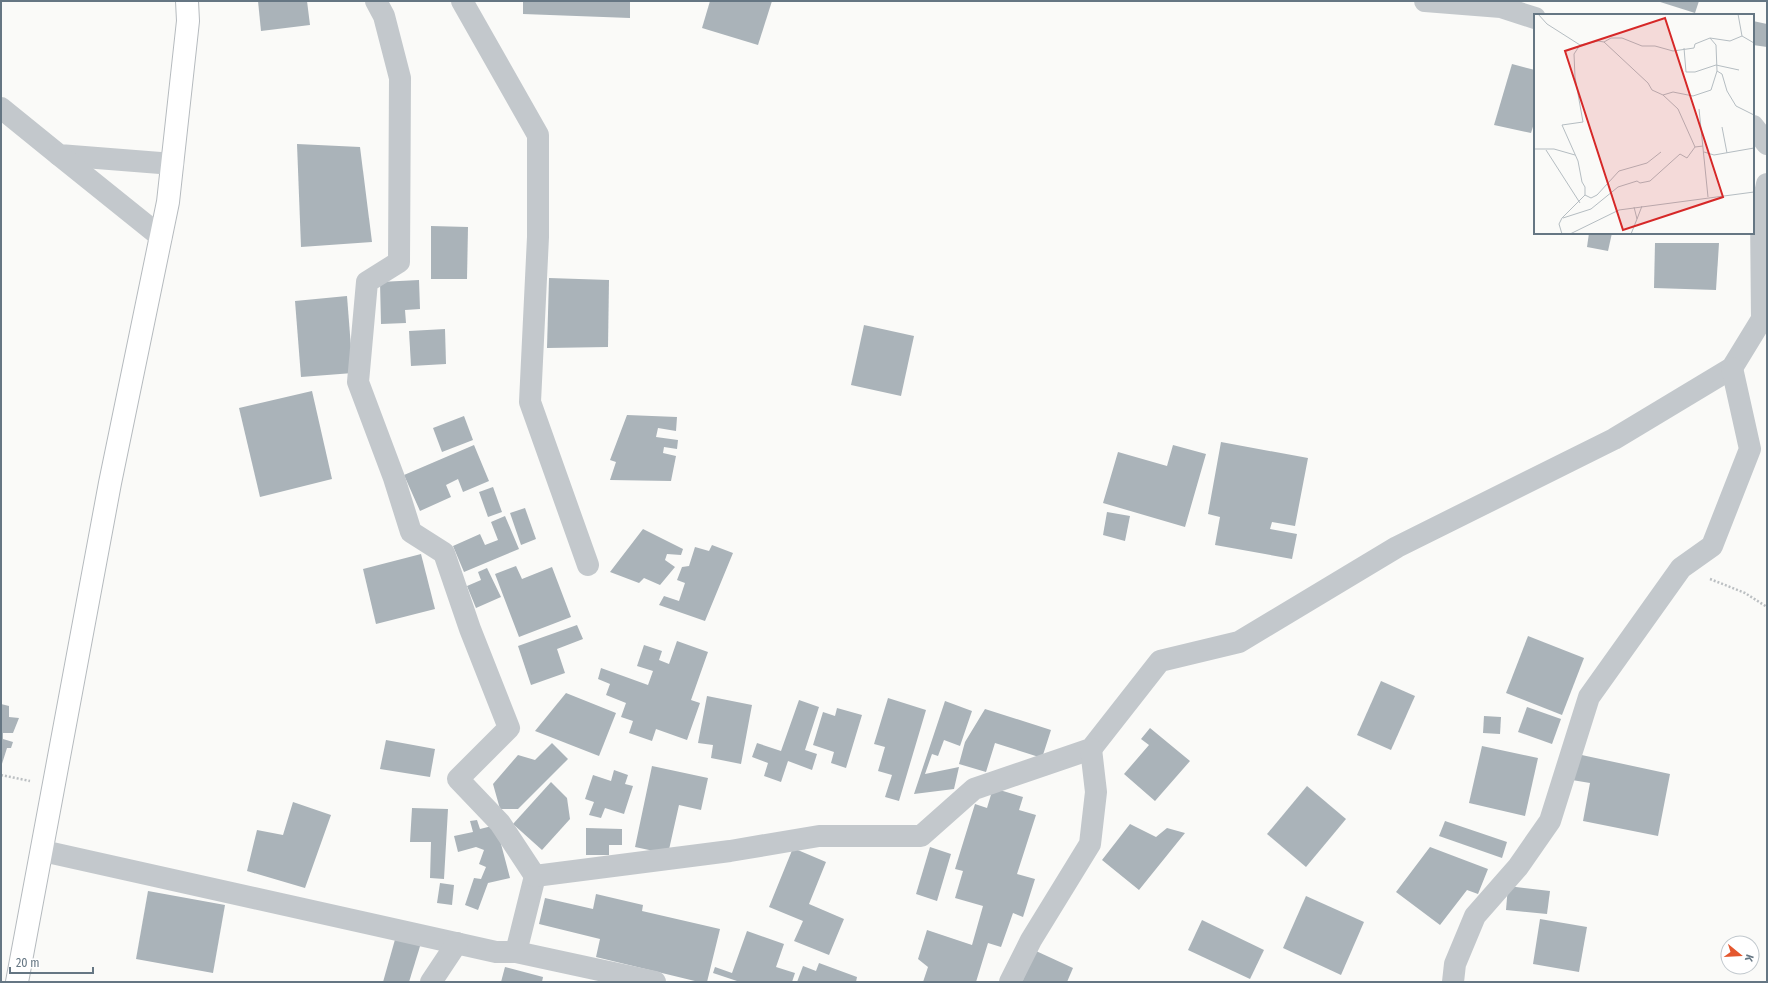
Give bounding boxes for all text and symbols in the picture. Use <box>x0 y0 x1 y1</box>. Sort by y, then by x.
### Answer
inset map <box>1534 14 1754 234</box>
north arrow <box>1720 935 1760 975</box>
scale bar <box>10 949 93 975</box>
text: K <box>1742 953 1756 964</box>
text: 20 m <box>16 956 40 970</box>

